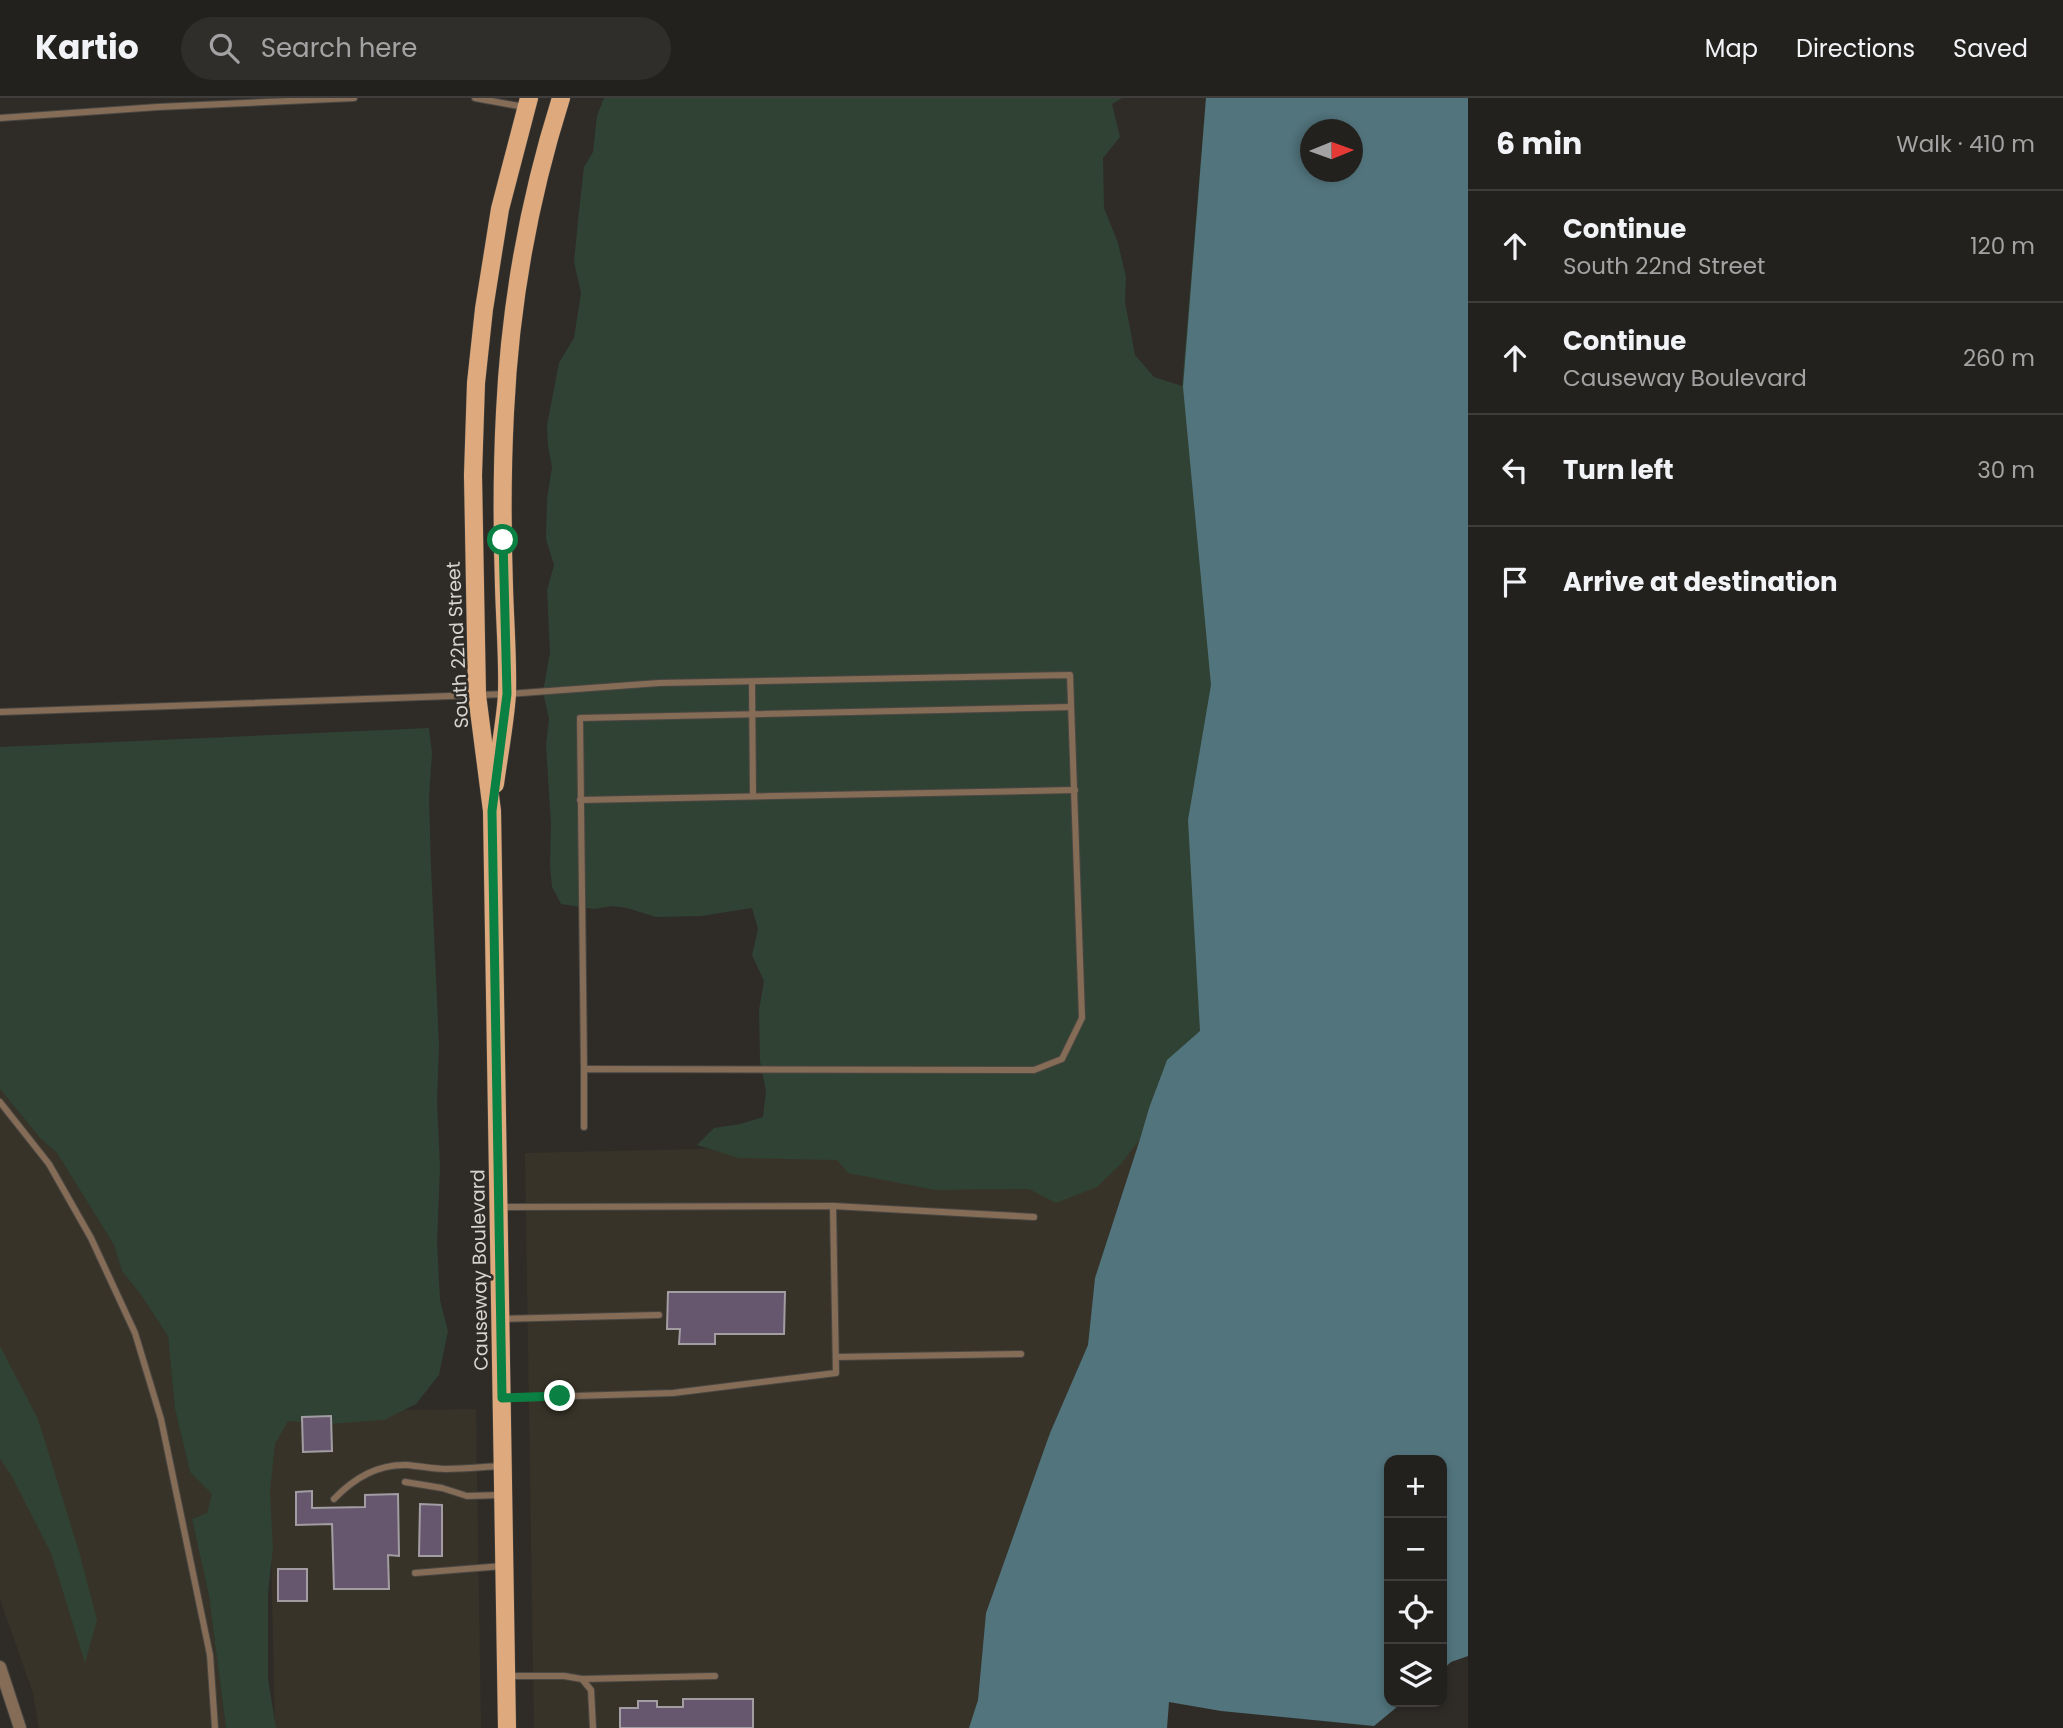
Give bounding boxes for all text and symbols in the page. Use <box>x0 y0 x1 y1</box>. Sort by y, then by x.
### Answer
search box <box>181 17 671 80</box>
text: Kartio <box>35 24 139 71</box>
icon: search <box>205 29 243 67</box>
text: Search here <box>261 30 417 66</box>
text: Map <box>1705 32 1758 65</box>
text: Directions <box>1796 32 1915 65</box>
text: Saved <box>1953 32 2028 65</box>
north arrow <box>1300 119 1363 182</box>
text: 6 min <box>1496 122 1582 165</box>
text: Walk · 410 m <box>1896 128 2035 160</box>
text: Continue <box>1563 211 1686 247</box>
icon: ahead <box>1496 227 1534 265</box>
text: 120 m <box>1970 230 2035 262</box>
text: South 22nd Street <box>1563 250 1765 282</box>
text: Continue <box>1563 323 1686 359</box>
icon: ahead <box>1496 339 1534 377</box>
text: 260 m <box>1963 342 2035 374</box>
text: Causeway Boulevard <box>1563 362 1807 394</box>
icon: left <box>1496 451 1534 489</box>
text: Turn left <box>1563 452 1674 488</box>
text: 30 m <box>1977 454 2035 486</box>
route start <box>487 524 518 555</box>
street label: South 22nd Street <box>440 561 475 729</box>
icon: arrive <box>1496 563 1534 601</box>
text: Arrive at destination <box>1563 564 1838 600</box>
street label: Causeway Boulevard <box>464 1169 495 1371</box>
route end <box>544 1380 575 1411</box>
map controls <box>1384 1455 1447 1707</box>
button: + <box>1384 1455 1447 1518</box>
button: − <box>1384 1518 1447 1581</box>
button: locate <box>1384 1581 1447 1644</box>
button: layers <box>1384 1644 1447 1707</box>

